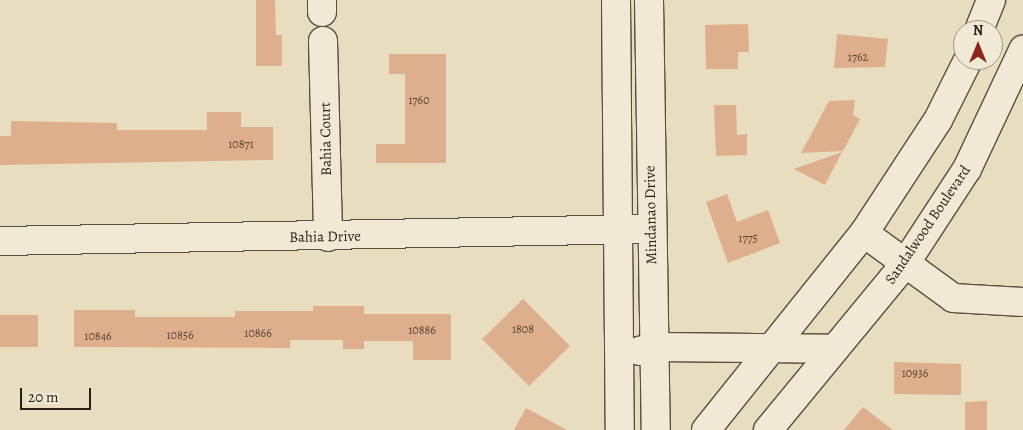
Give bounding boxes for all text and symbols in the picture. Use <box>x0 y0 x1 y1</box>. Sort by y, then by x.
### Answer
north arrow <box>953 20 1003 70</box>
text: N <box>973 21 983 40</box>
house number: 1762 <box>848 51 868 65</box>
house number: 1760 <box>408 94 430 108</box>
street label: Bahia Court <box>316 102 336 176</box>
house number: 10871 <box>228 138 254 152</box>
street label: Sandalwood Boulevard <box>881 162 975 288</box>
street label: Mindanao Drive <box>641 165 661 265</box>
street label: Bahia Drive <box>289 227 361 247</box>
house number: 1775 <box>738 232 758 246</box>
house number: 1808 <box>512 323 534 337</box>
house number: 10886 <box>408 324 436 338</box>
house number: 10866 <box>244 327 272 341</box>
house number: 10856 <box>166 329 194 343</box>
house number: 10846 <box>84 330 112 344</box>
house number: 10936 <box>902 367 928 381</box>
scale bar <box>22 378 94 410</box>
text: 20 m <box>28 387 59 407</box>

